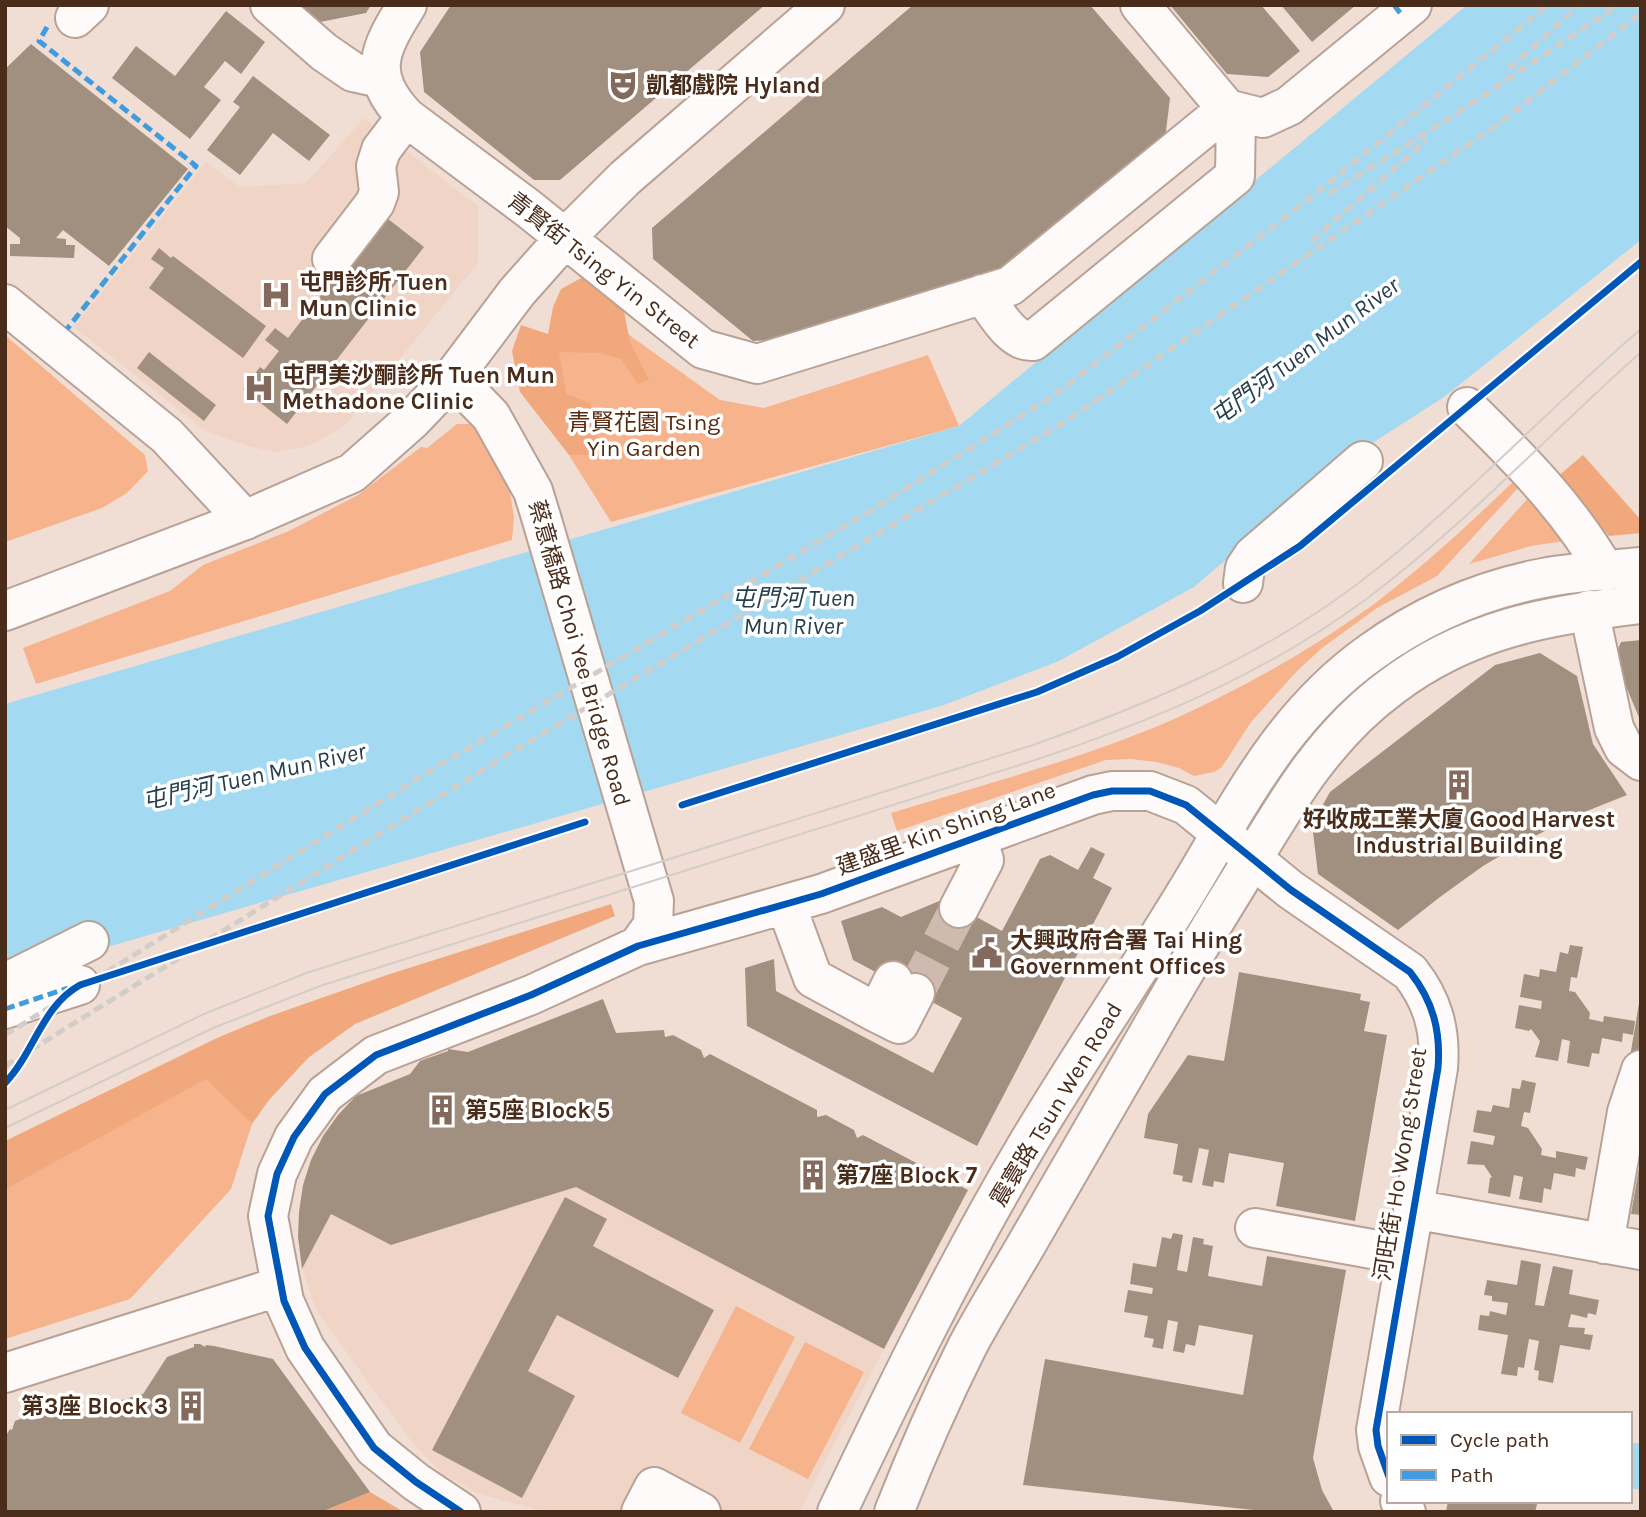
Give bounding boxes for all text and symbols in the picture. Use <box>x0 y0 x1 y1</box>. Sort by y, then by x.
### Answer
theatre icon: 凱都戲院 Hyland <box>606 68 640 102</box>
place label: 凱都戲院 Hyland <box>646 72 821 99</box>
street label: 青賢街 Tsing Yin Street <box>502 187 706 354</box>
place label: 屯門診所 Tuen Mun Clinic <box>299 269 448 322</box>
water label: 屯門河 Tuen Mun River <box>1205 271 1405 431</box>
hospital icon: 屯門診所 Tuen Mun Clinic <box>259 278 293 312</box>
place label: 屯門美沙酮診所 Tuen Mun Methadone Clinic <box>282 362 555 415</box>
hospital icon: 屯門美沙酮診所 Tuen Mun Methadone Clinic <box>242 371 276 405</box>
park label: 青賢花園 Tsing Yin Garden <box>568 409 720 462</box>
street label: 蔡意橋路 Choi Yee Bridge Road <box>523 497 636 809</box>
water label: 屯門河 Tuen Mun River <box>731 584 855 640</box>
water label: 屯門河 Tuen Mun River <box>140 737 369 815</box>
building icon: 好收成工業大廈 Good Harvest Industrial Building <box>1442 768 1476 802</box>
street label: 建盛里 Kin Shing Lane <box>833 776 1059 881</box>
place label: 好收成工業大廈 Good Harvest Industrial Building <box>1303 806 1615 859</box>
place label: 大興政府合署 Tai Hing Government Offices <box>1010 927 1242 980</box>
public building icon: 大興政府合署 Tai Hing Government Offices <box>970 936 1004 970</box>
street label: 震寰路 Tsun Wen Road <box>985 997 1128 1211</box>
street label: 河旺街 Ho Wong Street <box>1369 1045 1432 1283</box>
building icon: 第5座 Block 5 <box>425 1093 459 1127</box>
place label: 第5座 Block 5 <box>465 1097 610 1124</box>
building icon: 第7座 Block 7 <box>796 1158 830 1192</box>
place label: 第7座 Block 7 <box>836 1162 978 1189</box>
building icon: 第3座 Block 3 <box>174 1389 208 1423</box>
place label: 第3座 Block 3 <box>21 1393 168 1420</box>
legend <box>1387 1412 1632 1503</box>
text: Cycle path <box>1450 1428 1550 1452</box>
text: Path <box>1450 1463 1494 1487</box>

